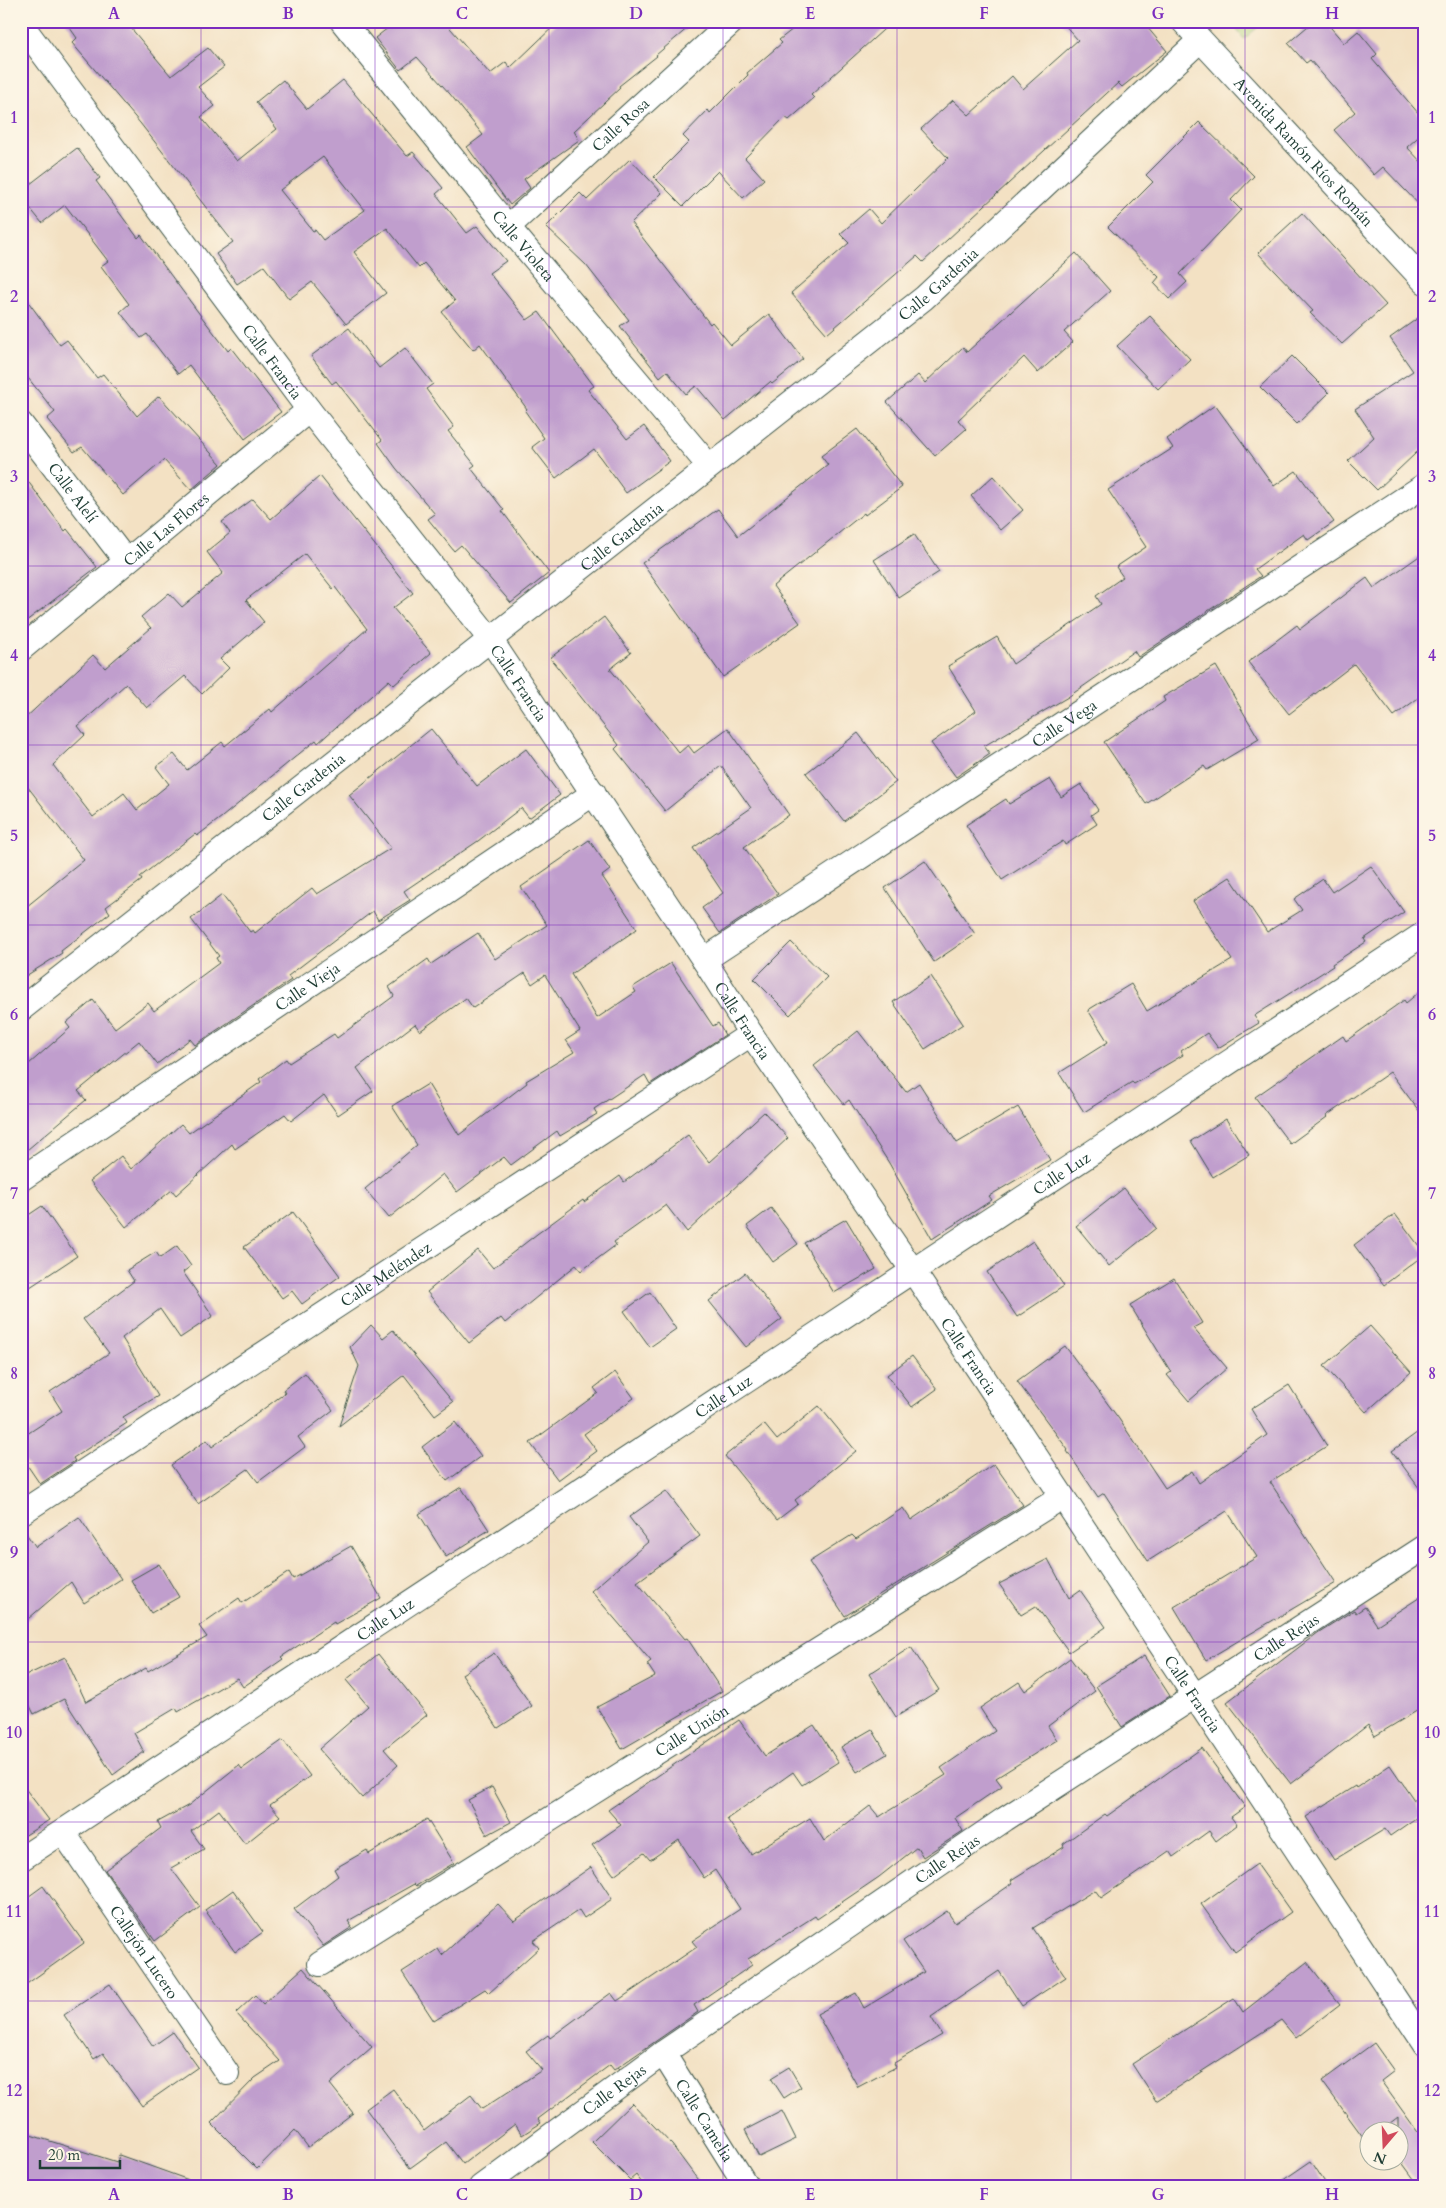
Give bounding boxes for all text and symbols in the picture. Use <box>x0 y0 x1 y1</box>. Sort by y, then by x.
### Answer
text: A <box>108 3 120 25</box>
text: B <box>282 3 294 25</box>
text: C <box>456 3 468 25</box>
text: D <box>629 3 643 25</box>
text: E <box>805 3 815 25</box>
text: F <box>979 3 989 25</box>
text: G <box>1151 3 1165 25</box>
text: H <box>1325 3 1339 25</box>
street label: Avenida Ramón Ríos Román <box>1228 73 1378 232</box>
street label: Calle Rosa <box>587 93 654 157</box>
text: 1 <box>10 107 18 129</box>
text: 1 <box>1428 107 1436 129</box>
street label: Calle Violeta <box>487 206 559 287</box>
street label: Calle Gardenia <box>894 243 983 326</box>
text: 2 <box>10 286 18 308</box>
text: 2 <box>1428 286 1436 308</box>
street label: Calle Francia <box>237 320 307 404</box>
street label: Calle Alelí <box>42 458 103 528</box>
text: 3 <box>10 466 18 488</box>
text: 3 <box>1428 466 1436 488</box>
street label: Calle Las Flores <box>119 488 214 572</box>
street label: Calle Gardenia <box>576 497 668 577</box>
street label: Calle Francia <box>485 640 552 726</box>
text: 4 <box>10 645 18 667</box>
text: 4 <box>1428 645 1436 667</box>
street label: Calle Vega <box>1028 694 1101 753</box>
street label: Calle Gardenia <box>257 748 350 827</box>
text: 5 <box>10 825 18 847</box>
text: 5 <box>1428 825 1436 847</box>
street label: Calle Vieja <box>271 957 345 1017</box>
street label: Calle Francia <box>709 978 775 1064</box>
text: 6 <box>10 1004 18 1026</box>
text: 6 <box>1428 1004 1436 1026</box>
street label: Calle Luz <box>1029 1147 1095 1201</box>
text: 7 <box>10 1183 18 1205</box>
text: 7 <box>1428 1183 1436 1205</box>
street label: Calle Meléndez <box>336 1237 436 1313</box>
street label: Calle Francia <box>935 1314 1002 1400</box>
text: 8 <box>10 1363 18 1385</box>
text: 8 <box>1428 1363 1436 1385</box>
street label: Calle Luz <box>691 1370 757 1424</box>
text: 9 <box>10 1542 18 1564</box>
text: 9 <box>1428 1542 1436 1564</box>
street label: Calle Luz <box>353 1593 418 1647</box>
street label: Calle Rejas <box>1249 1609 1323 1667</box>
street label: Calle Francia <box>1159 1651 1226 1737</box>
street label: Calle Unión <box>651 1700 733 1762</box>
text: 10 <box>6 1722 22 1744</box>
text: 10 <box>1424 1722 1440 1744</box>
street label: Calle Rejas <box>911 1830 984 1890</box>
text: 11 <box>6 1901 22 1923</box>
street label: Callejón Lucero <box>104 1901 184 2004</box>
text: 11 <box>1424 1901 1440 1923</box>
street label: Calle Rejas <box>578 2059 651 2121</box>
street label: Calle Camelia <box>670 2075 739 2166</box>
text: 12 <box>6 2080 22 2102</box>
text: 12 <box>1424 2080 1440 2102</box>
north arrow <box>1358 2120 1408 2170</box>
scale bar <box>40 2138 120 2170</box>
text: 20 m <box>48 2145 80 2165</box>
text: N <box>1371 2147 1389 2169</box>
text: A <box>108 2184 120 2206</box>
text: B <box>282 2184 294 2206</box>
text: C <box>456 2184 468 2206</box>
text: D <box>629 2184 643 2206</box>
text: E <box>805 2184 815 2206</box>
text: F <box>979 2184 989 2206</box>
text: G <box>1151 2184 1165 2206</box>
text: H <box>1325 2184 1339 2206</box>

